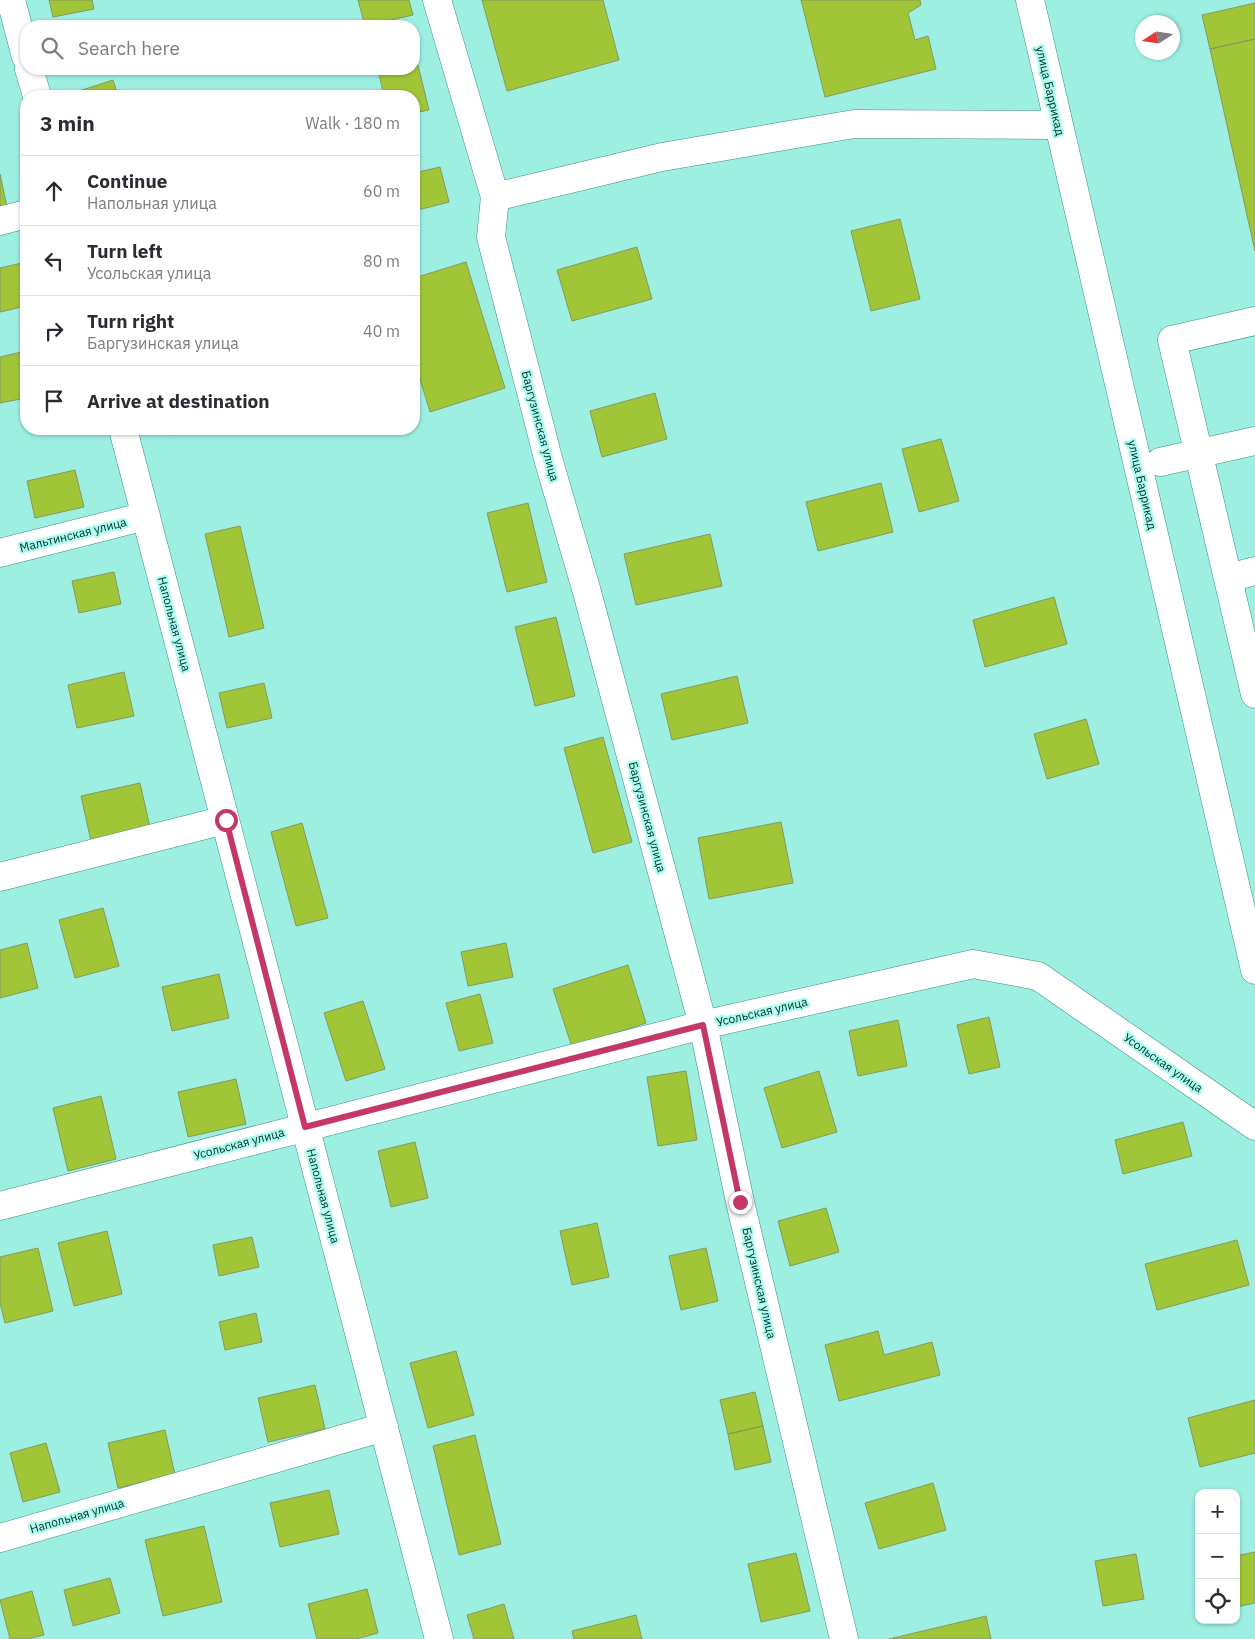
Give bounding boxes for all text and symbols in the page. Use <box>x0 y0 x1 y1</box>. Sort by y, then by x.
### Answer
north arrow <box>1135 15 1180 60</box>
search box <box>20 20 420 75</box>
icon: search <box>38 34 66 62</box>
text: Search here <box>78 36 180 60</box>
street label: улица Баррикад <box>1033 45 1068 137</box>
text: 3 min <box>40 109 95 137</box>
text: Walk · 180 m <box>305 113 400 133</box>
text: Continue <box>87 169 167 193</box>
icon: ahead <box>40 177 68 205</box>
text: 60 m <box>363 181 400 201</box>
text: Напольная улица <box>87 193 217 213</box>
text: Turn left <box>87 239 163 263</box>
icon: left <box>40 247 68 275</box>
text: 80 m <box>363 251 400 271</box>
text: Усольская улица <box>87 263 211 283</box>
text: Turn right <box>87 309 174 333</box>
icon: right <box>40 317 68 345</box>
text: 40 m <box>363 321 400 341</box>
text: Баргузинская улица <box>87 333 239 353</box>
street label: Баргузинская улица <box>519 369 563 483</box>
icon: arrive <box>40 387 68 415</box>
text: Arrive at destination <box>87 389 270 413</box>
street label: улица Баррикад <box>1125 439 1160 531</box>
street label: Мальтинская улица <box>18 514 129 555</box>
street label: Напольная улица <box>155 575 194 673</box>
street label: Баргузинская улица <box>626 760 670 874</box>
route start <box>215 809 238 832</box>
street label: Усольская улица <box>715 994 810 1029</box>
street label: Усольская улица <box>1121 1030 1206 1096</box>
street label: Усольская улица <box>192 1124 286 1163</box>
street label: Напольная улица <box>304 1147 343 1245</box>
route end <box>729 1191 752 1214</box>
street label: Баргузинская улица <box>739 1226 780 1341</box>
map controls <box>1195 1489 1240 1624</box>
button: + <box>1195 1489 1240 1534</box>
street label: Напольная улица <box>28 1495 126 1536</box>
button: − <box>1195 1534 1240 1579</box>
button: locate <box>1195 1579 1240 1624</box>

